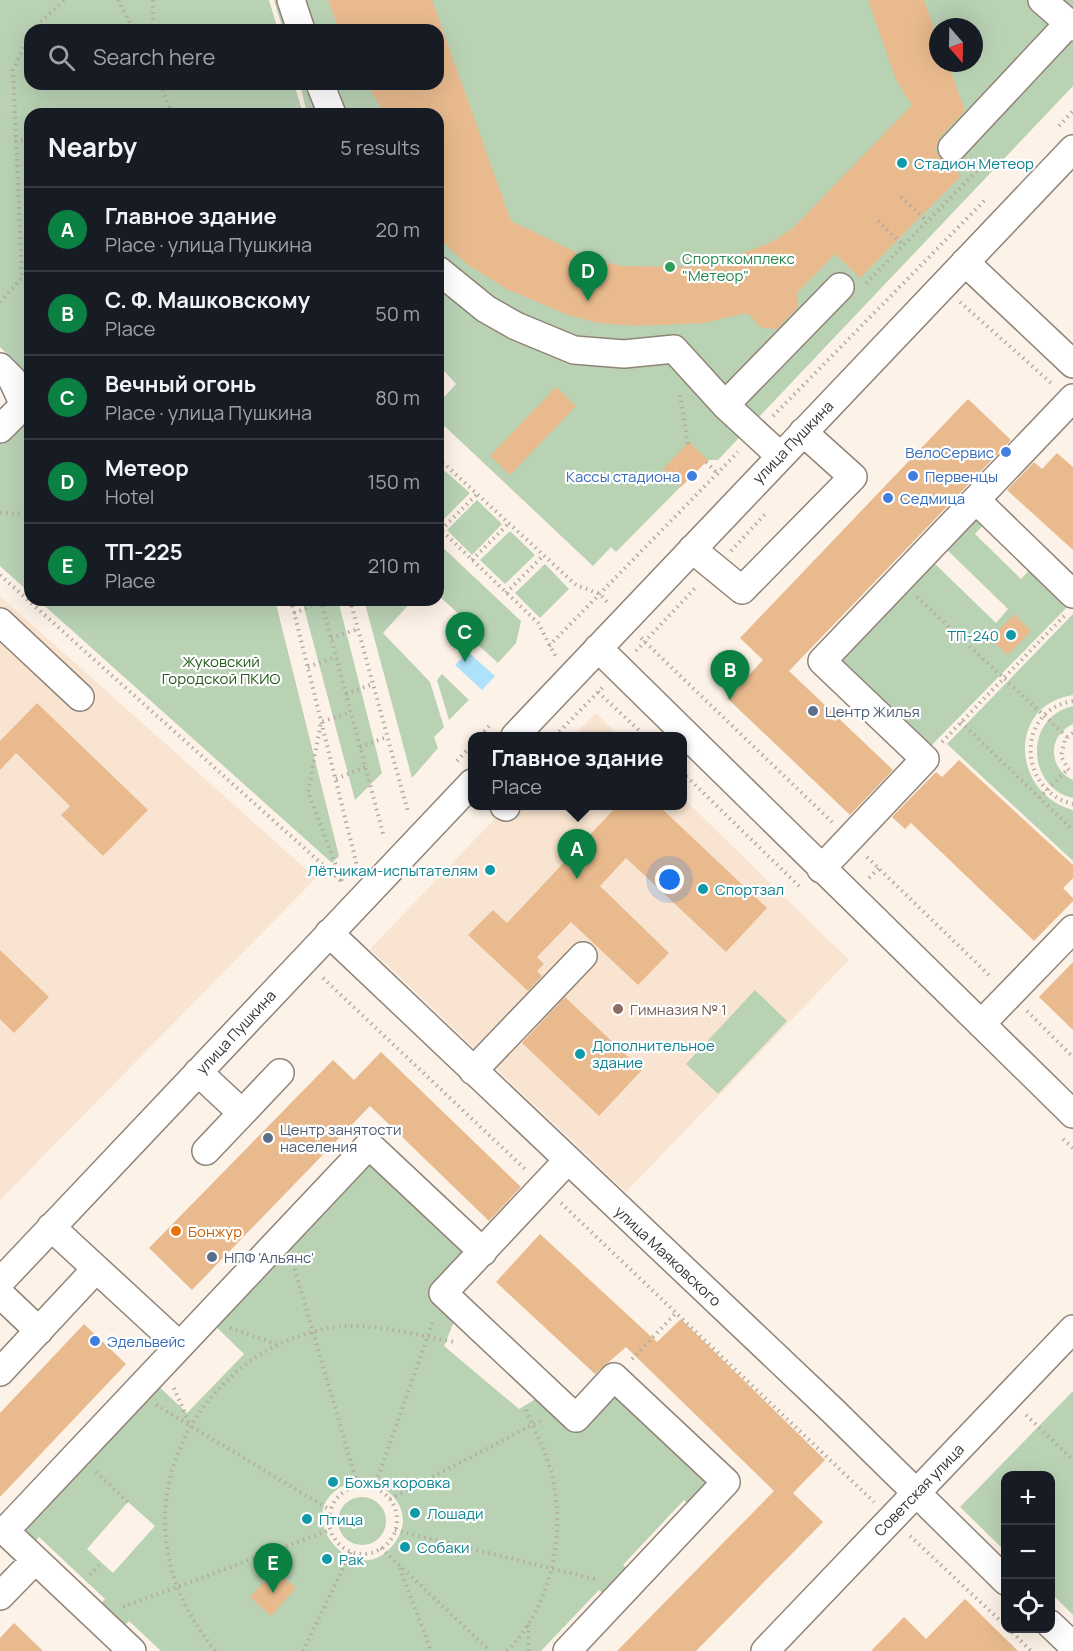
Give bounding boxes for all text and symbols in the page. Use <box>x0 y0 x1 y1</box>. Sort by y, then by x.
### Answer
north arrow <box>929 18 983 72</box>
search box <box>24 24 444 90</box>
icon: search <box>45 41 78 74</box>
text: Search here <box>93 42 215 72</box>
text: Nearby <box>48 129 137 165</box>
text: 5 results <box>340 134 420 161</box>
place label: Стадион Метеор <box>914 153 1034 174</box>
marker: Стадион Метеор <box>895 156 909 170</box>
text: Главное здание <box>105 201 277 231</box>
text: A <box>61 216 74 243</box>
text: 20 m <box>375 216 420 243</box>
text: Place · улица Пушкина <box>105 231 312 258</box>
place label: Спорткомплекс "Метеор" <box>682 248 795 286</box>
pin: D <box>568 252 608 301</box>
marker: Спорткомплекс "Метеор" <box>663 260 677 274</box>
text: С. Ф. Машковскому <box>105 285 310 315</box>
text: B <box>61 300 74 327</box>
text: 50 m <box>375 300 420 327</box>
text: Place <box>105 315 155 342</box>
text: Вечный огонь <box>105 369 256 399</box>
text: C <box>60 384 75 411</box>
text: 80 m <box>375 384 420 411</box>
street label: улица Пушкина <box>748 396 838 488</box>
text: Place · улица Пушкина <box>105 399 312 426</box>
place label: ВелоСервис <box>905 442 994 463</box>
marker: ВелоСервис <box>999 445 1013 459</box>
text: Метеор <box>105 453 189 483</box>
place label: Кассы стадиона <box>566 466 680 487</box>
place label: Первенцы <box>925 466 998 487</box>
text: D <box>60 468 75 495</box>
text: 150 m <box>367 468 420 495</box>
marker: Кассы стадиона <box>685 469 699 483</box>
marker: Первенцы <box>906 469 920 483</box>
text: Hotel <box>105 483 155 510</box>
place label: Седмица <box>900 488 965 509</box>
marker: Седмица <box>881 491 895 505</box>
text: ТП-225 <box>105 537 183 567</box>
text: E <box>62 552 73 579</box>
text: 210 m <box>368 552 420 579</box>
text: Place <box>105 567 155 594</box>
pin: C <box>446 612 484 662</box>
place label: ТП-240 <box>947 625 999 646</box>
marker: ТП-240 <box>1004 628 1018 642</box>
pin: B <box>710 650 750 700</box>
park label: Жуковский Городской ПКИО <box>162 651 281 689</box>
place label: Центр Жилья <box>825 701 920 722</box>
marker: Центр Жилья <box>806 704 820 718</box>
popup <box>468 732 687 810</box>
text: Главное здание <box>492 743 663 773</box>
text: Place <box>492 773 542 800</box>
pin: A <box>558 830 596 879</box>
place label: Лётчикам-испытателям <box>307 860 478 881</box>
marker: Лётчикам-испытателям <box>483 863 497 877</box>
your location <box>655 865 684 894</box>
place label: Спортзал <box>715 879 784 900</box>
marker: Спортзал <box>696 882 710 896</box>
street label: улица Пушкина <box>191 985 281 1079</box>
place label: Гимназия № 1 <box>630 999 727 1020</box>
marker: Гимназия № 1 <box>611 1002 625 1016</box>
place label: Дополнительное здание <box>592 1035 715 1073</box>
marker: Дополнительное здание <box>573 1047 587 1061</box>
place label: Центр занятости населения <box>280 1119 402 1157</box>
marker: Центр занятости населения <box>261 1131 275 1145</box>
street label: улица Маяковского <box>610 1201 726 1311</box>
place label: Бонжур <box>188 1221 242 1242</box>
marker: Бонжур <box>169 1224 183 1238</box>
place label: НПФ 'Альянс' <box>224 1247 314 1268</box>
marker: НПФ 'Альянс' <box>205 1250 219 1264</box>
place label: Эдельвейс <box>107 1331 185 1352</box>
marker: Эдельвейс <box>88 1334 102 1348</box>
street label: Советская улица <box>869 1439 969 1541</box>
map controls <box>1001 1471 1055 1633</box>
button: + <box>1001 1471 1055 1525</box>
place label: Божья коровка <box>345 1472 450 1493</box>
marker: Божья коровка <box>326 1475 340 1489</box>
place label: Лошади <box>427 1503 484 1524</box>
marker: Лошади <box>408 1506 422 1520</box>
place label: Птица <box>319 1509 363 1530</box>
marker: Птица <box>300 1512 314 1526</box>
button: − <box>1001 1525 1055 1579</box>
place label: Собаки <box>417 1537 470 1558</box>
marker: Собаки <box>398 1540 412 1554</box>
pin: E <box>254 1544 292 1593</box>
place label: Рак <box>339 1549 364 1570</box>
marker: Рак <box>320 1552 334 1566</box>
button: locate <box>1001 1579 1055 1633</box>

